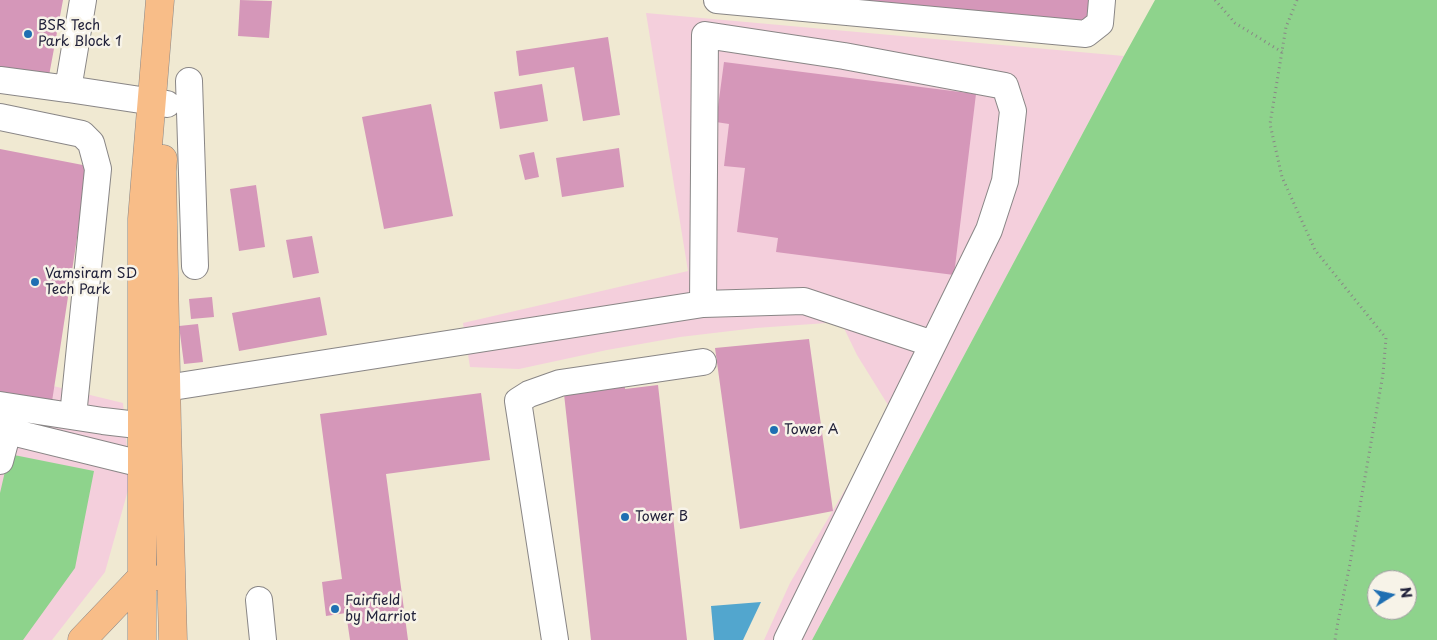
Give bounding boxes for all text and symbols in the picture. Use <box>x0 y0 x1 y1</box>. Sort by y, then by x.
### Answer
place label: BSR Tech Park Block 1 <box>38 18 121 50</box>
marker: BSR Tech Park Block 1 <box>22 28 34 40</box>
place label: Vamsiram SD Tech Park <box>45 266 137 298</box>
marker: Vamsiram SD Tech Park <box>29 276 41 288</box>
place label: Tower A <box>784 422 839 438</box>
marker: Tower A <box>768 424 780 436</box>
place label: Tower B <box>635 509 688 525</box>
marker: Tower B <box>619 511 631 523</box>
north arrow <box>1367 570 1417 620</box>
text: N <box>1395 585 1418 600</box>
place label: Fairfield by Marriot <box>345 593 416 626</box>
marker: Fairfield by Marriot <box>329 603 341 615</box>

